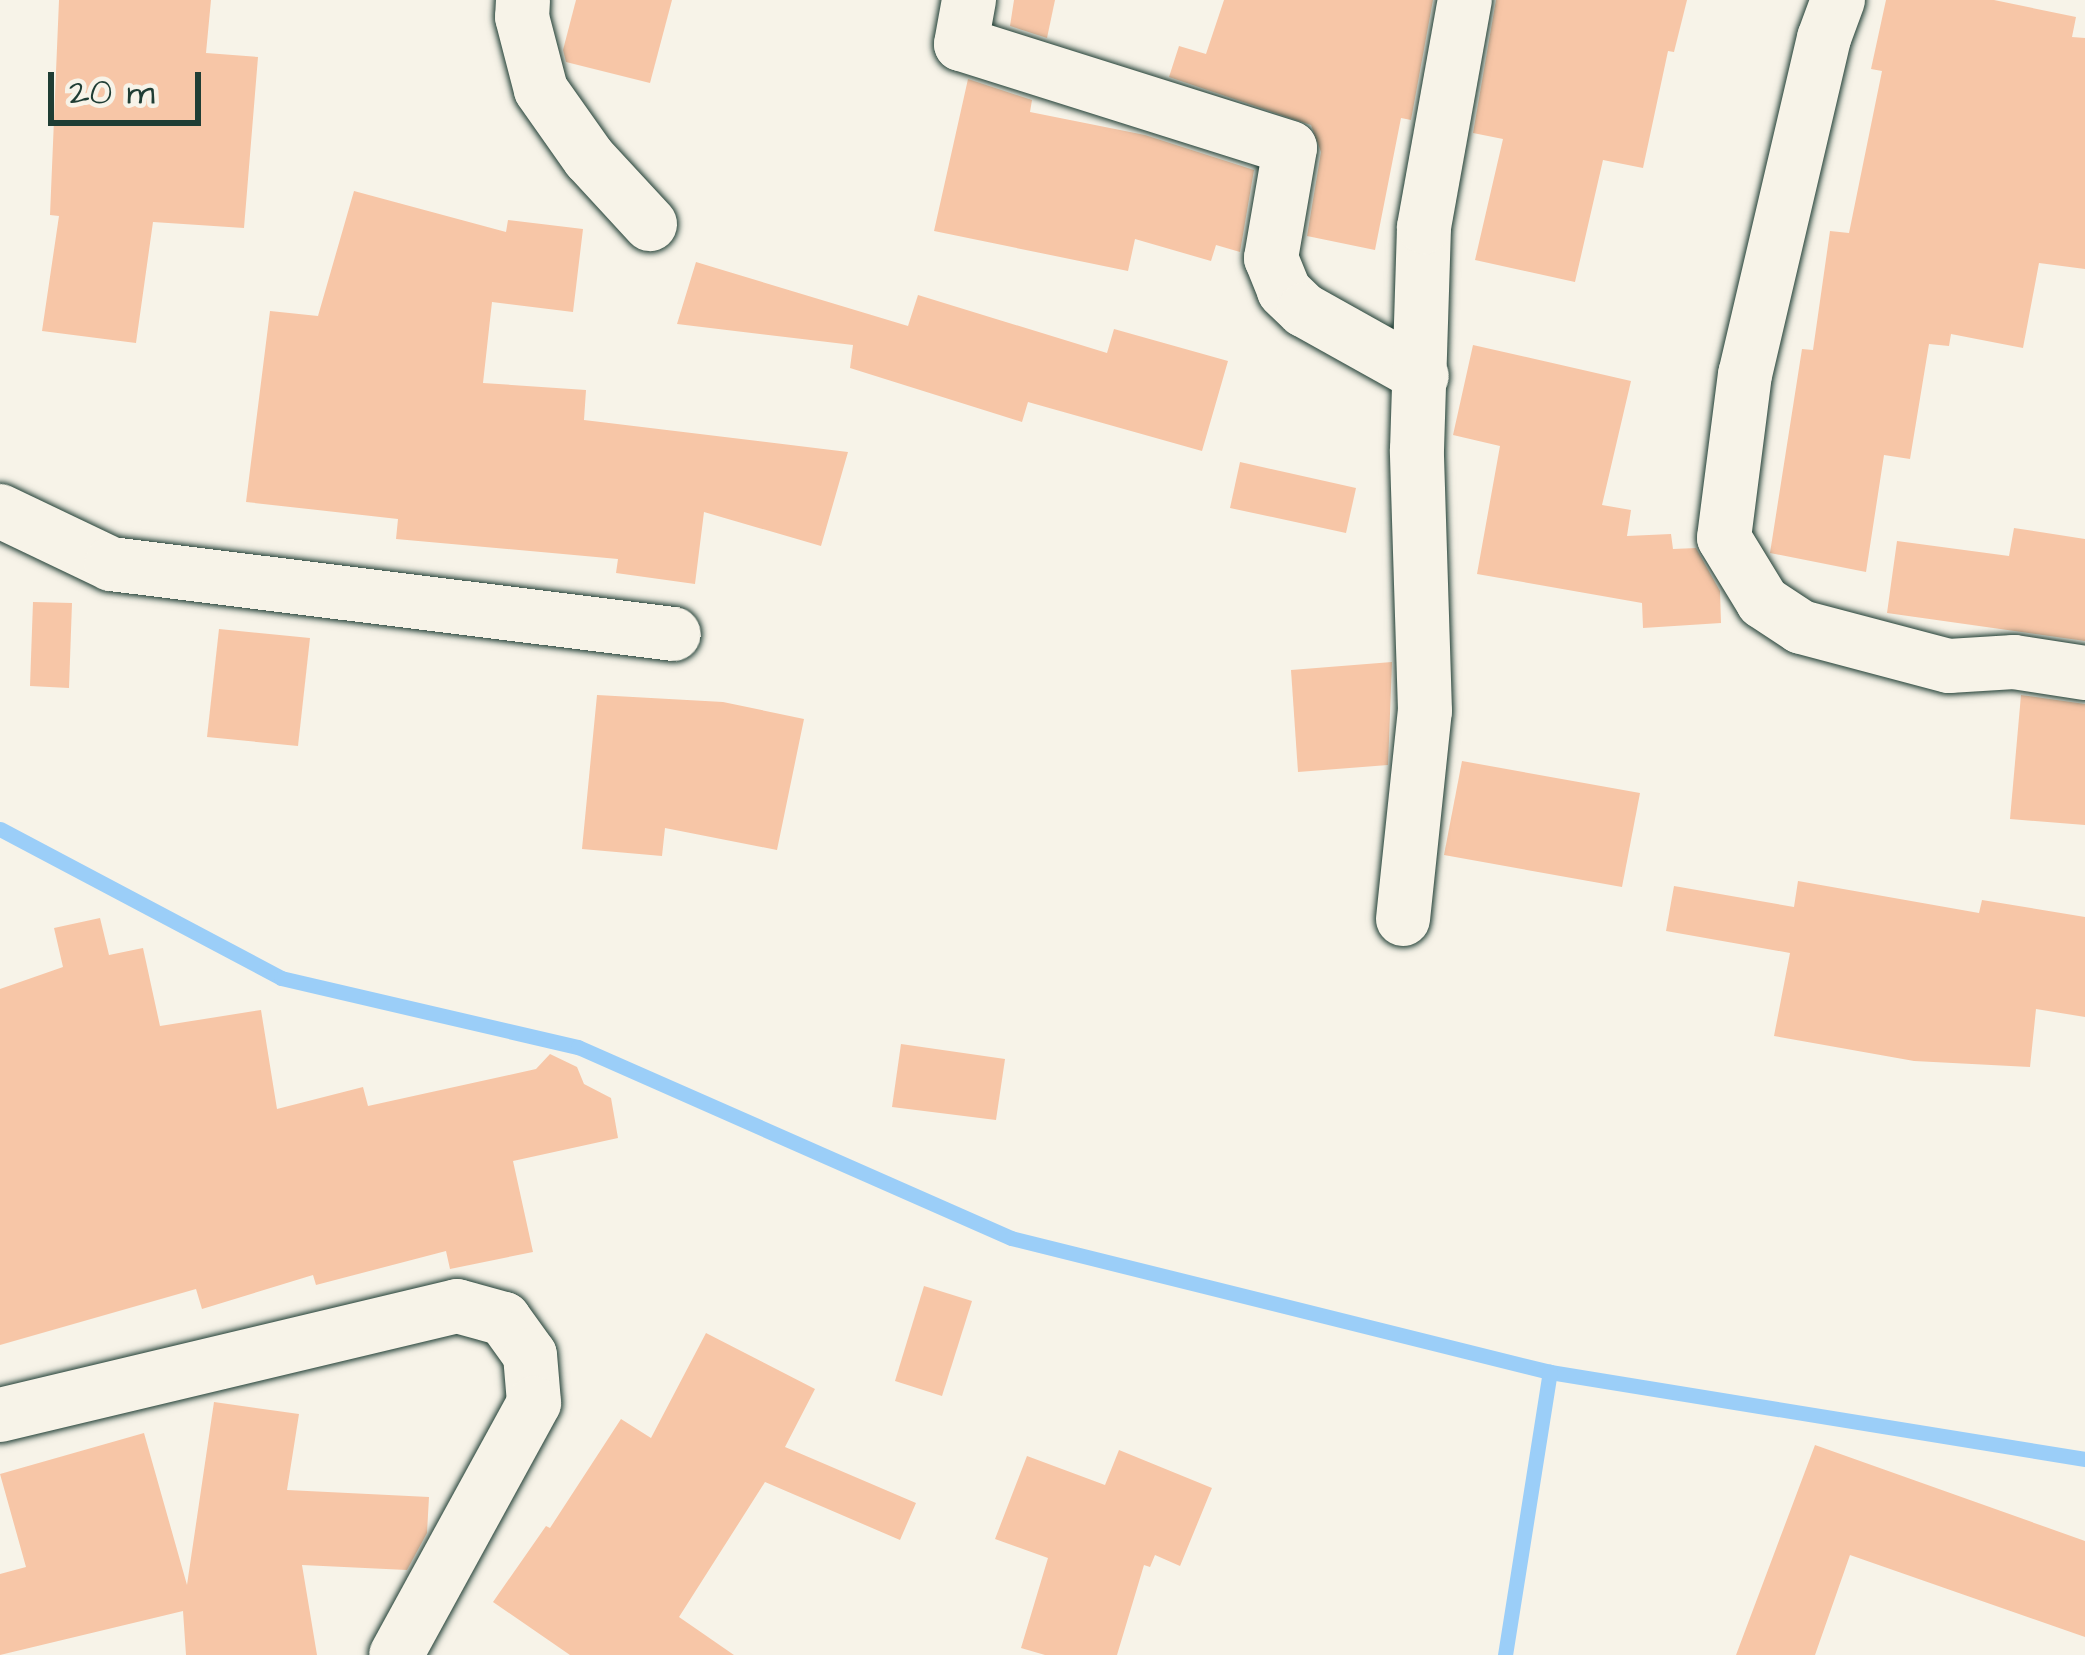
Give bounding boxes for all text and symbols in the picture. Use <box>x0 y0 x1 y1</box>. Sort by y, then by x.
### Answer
scale bar <box>54 48 207 122</box>
text: 20 m <box>69 67 155 118</box>

